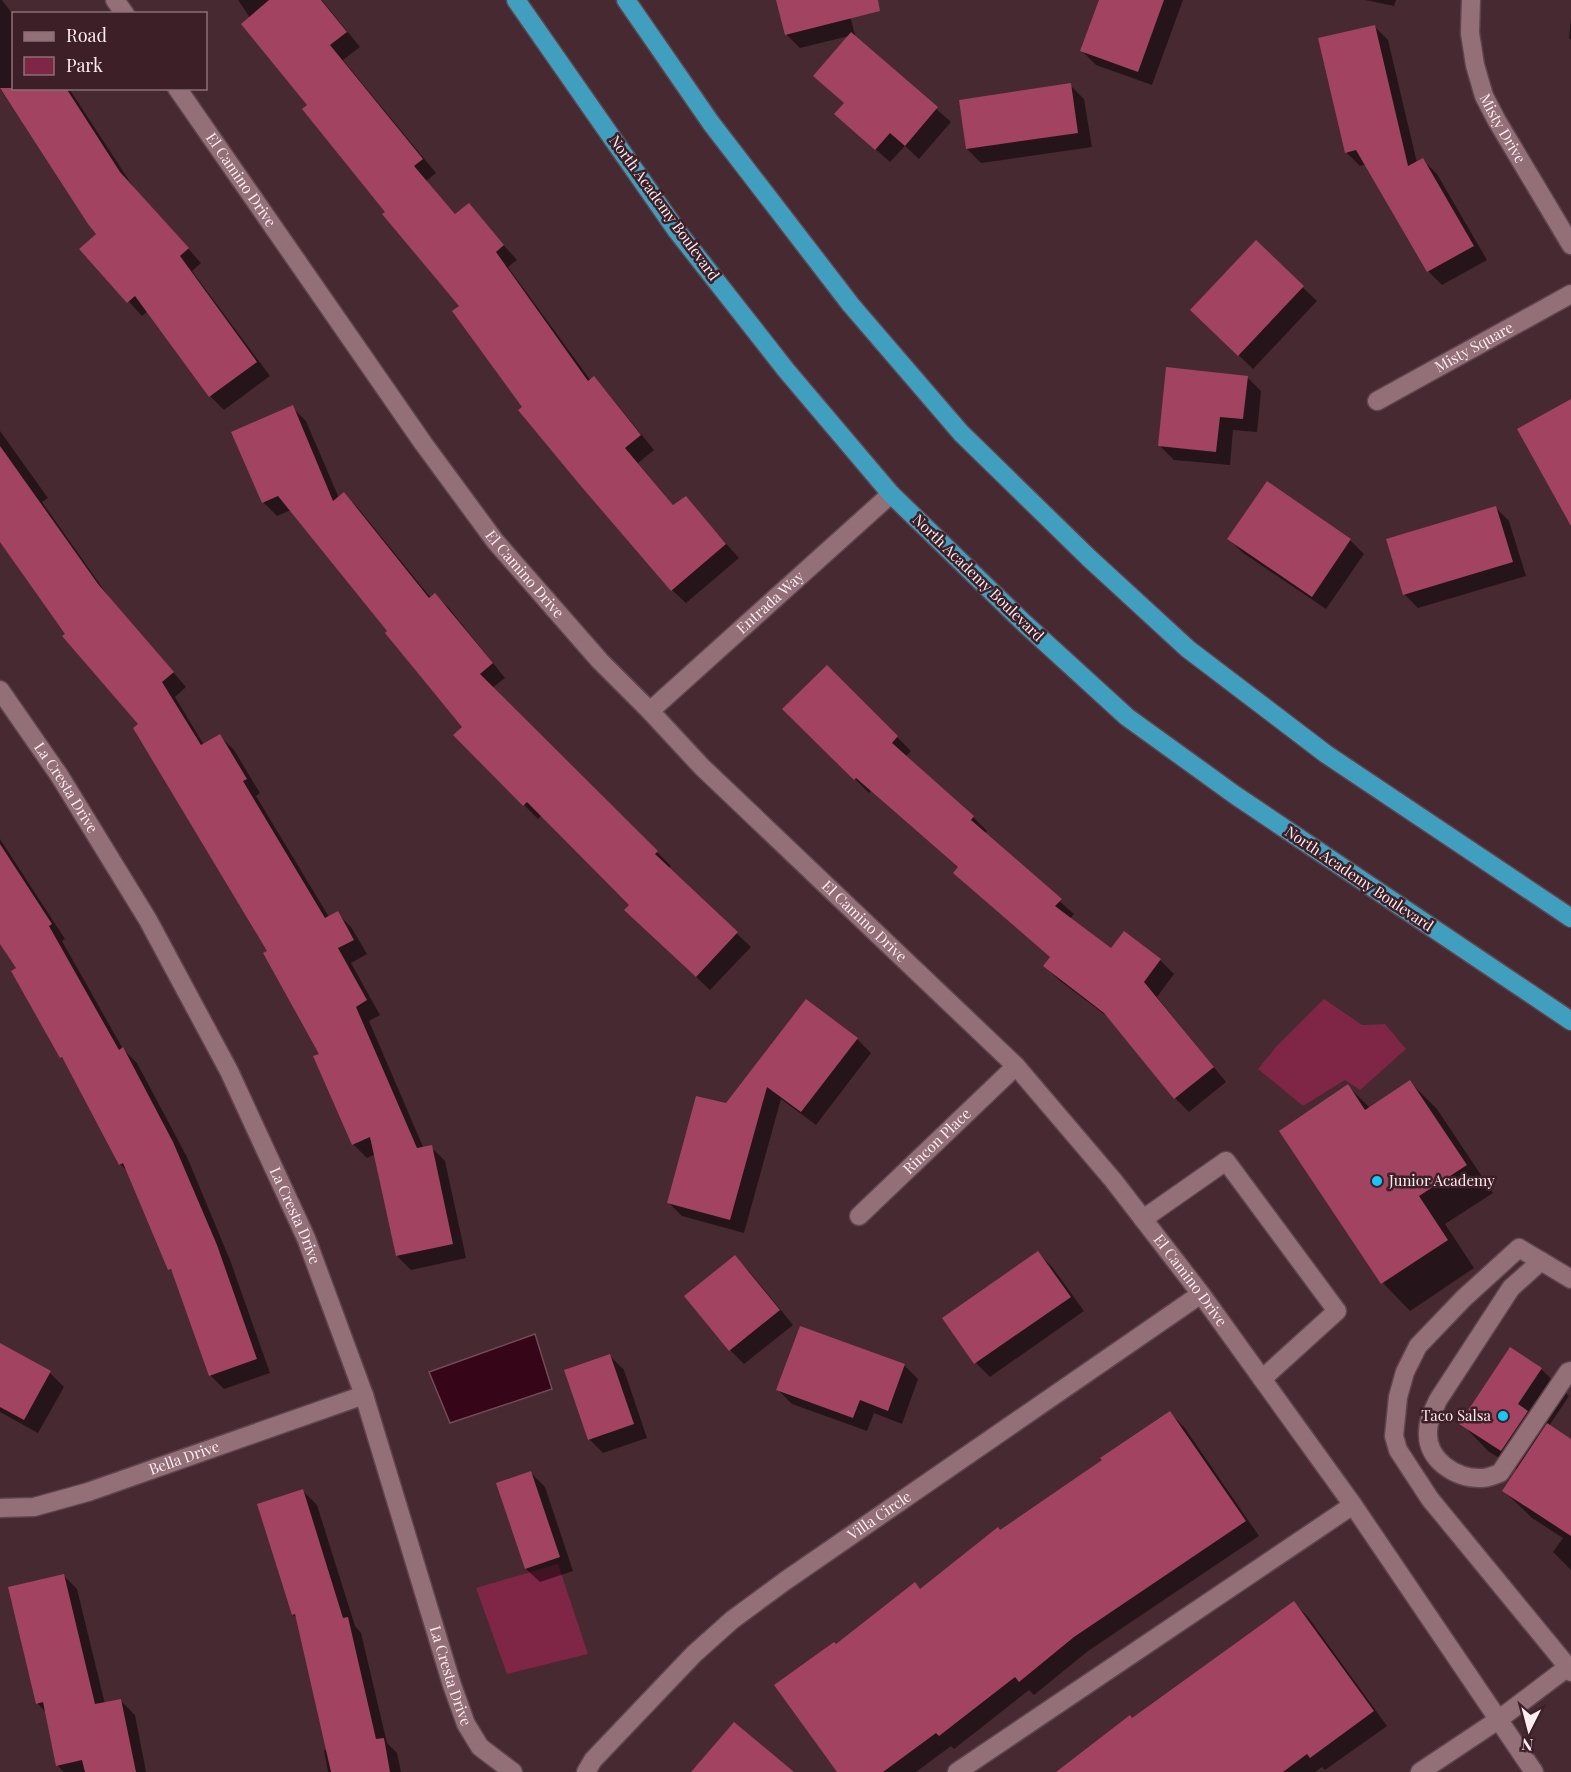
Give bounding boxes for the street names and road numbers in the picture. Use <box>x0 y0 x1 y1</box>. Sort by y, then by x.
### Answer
street label: Misty Drive <box>1475 90 1531 167</box>
street label: El Camino Drive <box>202 128 281 231</box>
street label: North Academy Boulevard <box>605 131 724 284</box>
street label: Misty Square <box>1431 317 1517 376</box>
street label: North Academy Boulevard <box>909 509 1049 645</box>
street label: El Camino Drive <box>481 526 569 622</box>
street label: Entrada Way <box>732 566 808 638</box>
street label: La Cresta Drive <box>30 738 103 836</box>
street label: North Academy Boulevard <box>1281 821 1438 936</box>
street label: El Camino Drive <box>818 875 912 966</box>
street label: Rincon Place <box>898 1104 975 1178</box>
street label: La Cresta Drive <box>266 1164 326 1267</box>
street label: El Camino Drive <box>1150 1230 1232 1330</box>
street label: Bella Drive <box>146 1436 222 1479</box>
street label: Villa Circle <box>842 1486 915 1545</box>
street label: La Cresta Drive <box>426 1623 477 1728</box>

